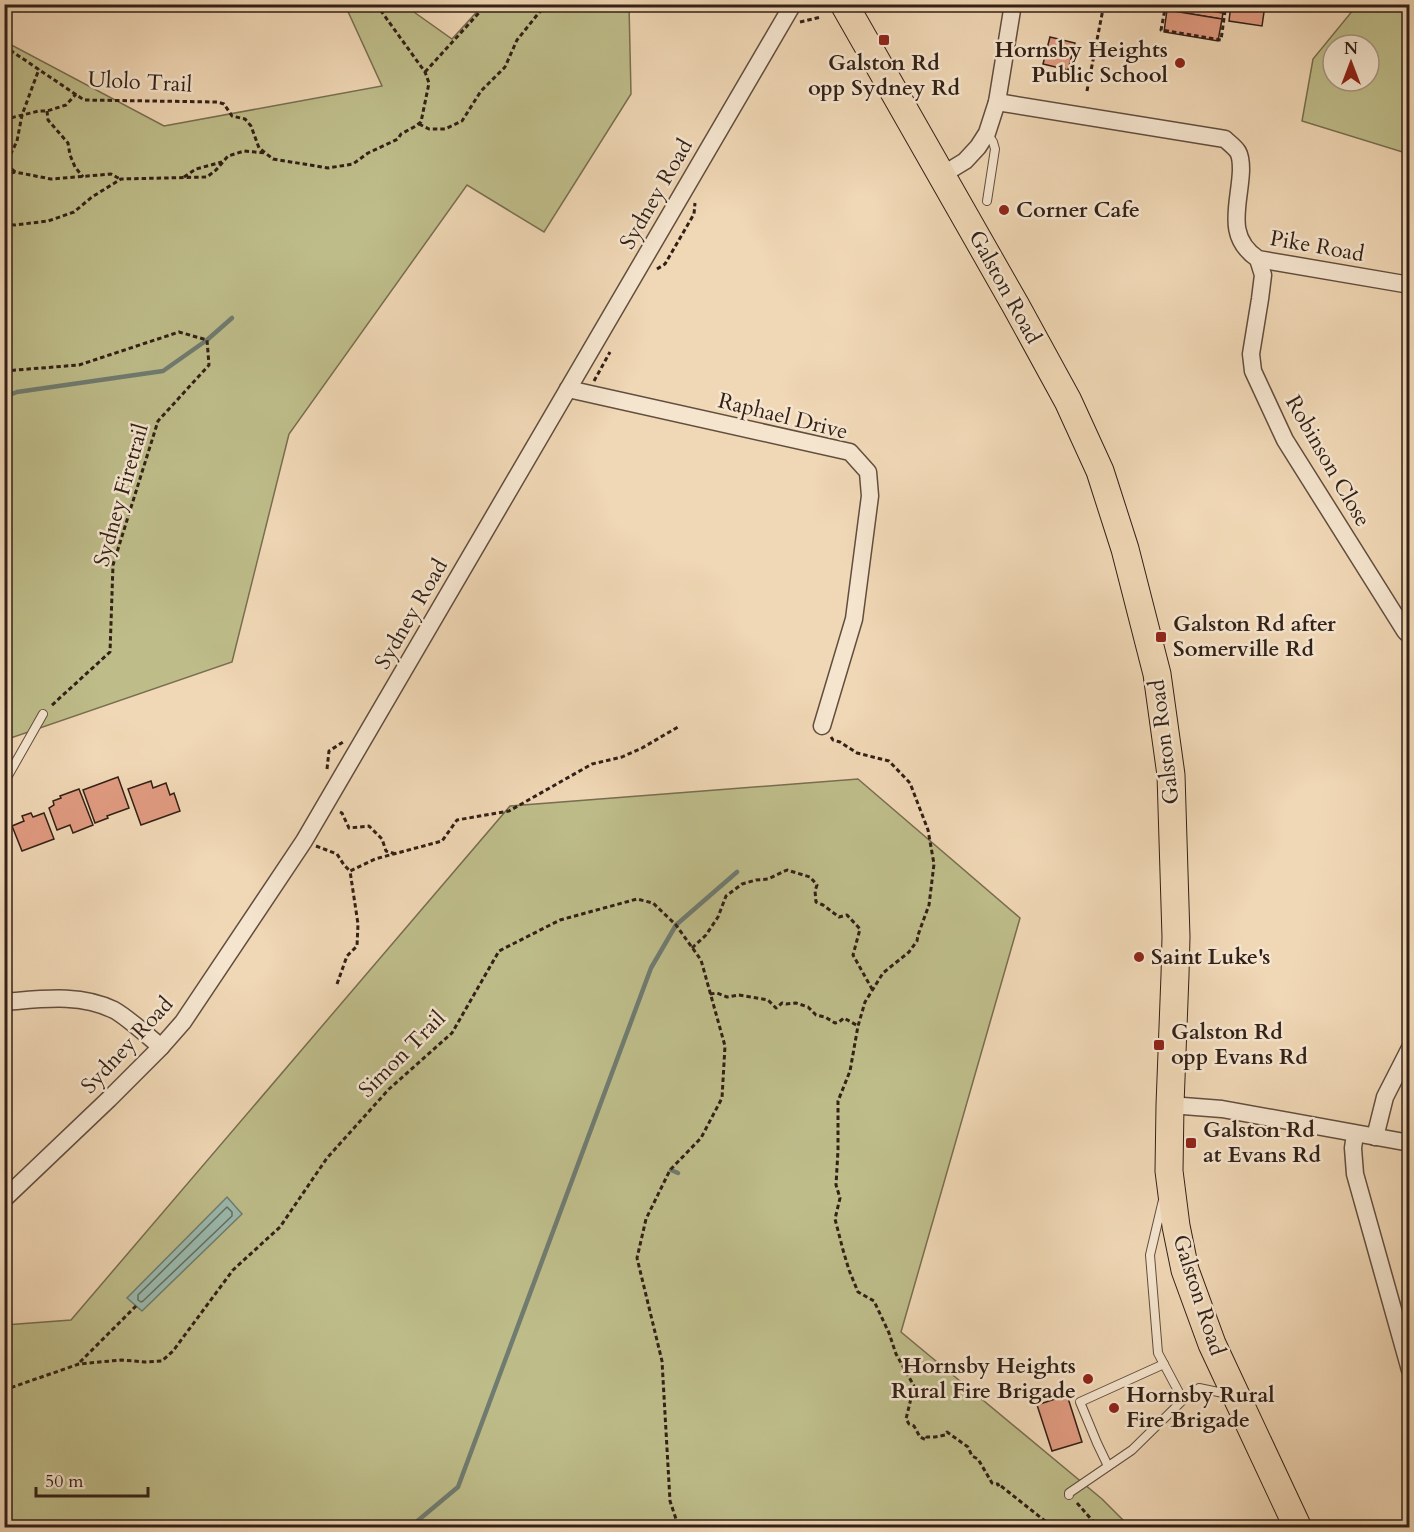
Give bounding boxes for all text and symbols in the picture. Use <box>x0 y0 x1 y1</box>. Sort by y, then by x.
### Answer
marker: Galston Rd opp Sydney Rd <box>877 33 891 47</box>
north arrow <box>1321 33 1381 93</box>
place label: Hornsby Heights Public School <box>995 35 1169 90</box>
text: N <box>1344 38 1358 60</box>
place label: Galston Rd opp Sydney Rd <box>808 48 960 103</box>
marker: Hornsby Heights Public School <box>1173 56 1187 70</box>
street label: Ulolo Trail <box>87 64 193 100</box>
street label: Sydney Road <box>612 133 700 255</box>
place label: Corner Cafe <box>1016 195 1140 225</box>
marker: Corner Cafe <box>997 203 1011 217</box>
street label: Pike Road <box>1268 223 1367 269</box>
street label: Galston Road <box>961 225 1049 349</box>
street label: Raphael Drive <box>715 385 851 447</box>
street label: Robinson Close <box>1278 390 1378 532</box>
street label: Sydney Firetrail <box>86 420 156 570</box>
street label: Sydney Road <box>367 553 455 675</box>
place label: Galston Rd after Somerville Rd <box>1173 609 1336 664</box>
marker: Galston Rd after Somerville Rd <box>1154 630 1168 644</box>
street label: Galston Road <box>1141 678 1187 806</box>
place label: Saint Luke's <box>1151 942 1270 972</box>
marker: Saint Luke's <box>1132 950 1146 964</box>
street label: Sydney Road <box>74 990 180 1100</box>
street label: Simon Trail <box>352 1004 452 1104</box>
place label: Galston Rd opp Evans Rd <box>1171 1017 1308 1072</box>
marker: Galston Rd opp Evans Rd <box>1152 1038 1166 1052</box>
place label: Galston Rd at Evans Rd <box>1203 1115 1321 1170</box>
marker: Galston Rd at Evans Rd <box>1184 1136 1198 1150</box>
street label: Galston Road <box>1165 1231 1233 1360</box>
place label: Hornsby Heights Rural Fire Brigade <box>891 1351 1076 1406</box>
marker: Hornsby Heights Rural Fire Brigade <box>1081 1372 1095 1386</box>
place label: Hornsby Rural Fire Brigade <box>1126 1380 1275 1435</box>
marker: Hornsby Rural Fire Brigade <box>1107 1401 1121 1415</box>
scale bar <box>36 1460 148 1498</box>
text: 50 m <box>45 1469 84 1494</box>

